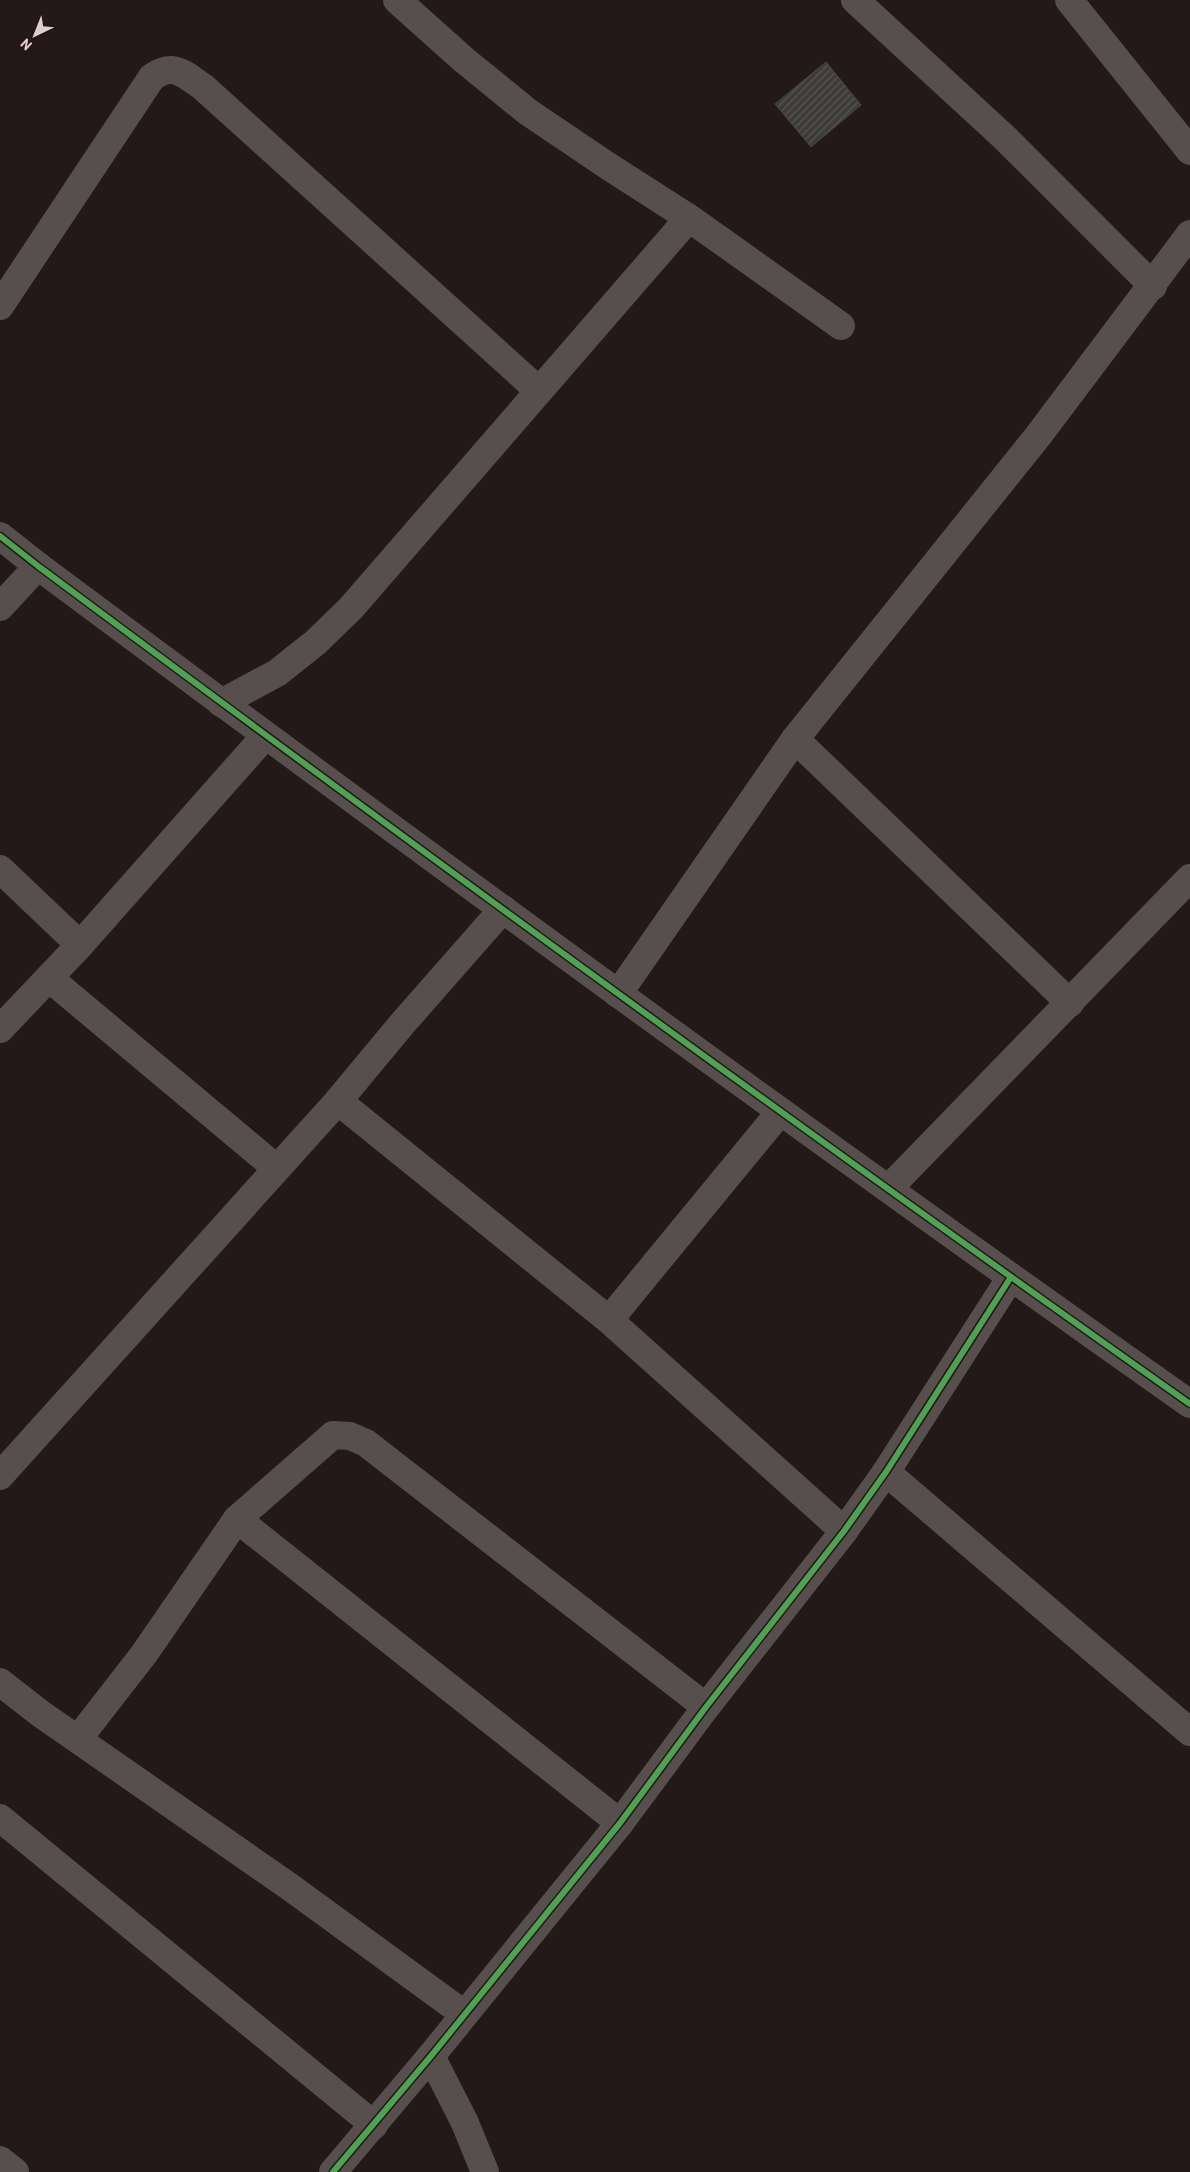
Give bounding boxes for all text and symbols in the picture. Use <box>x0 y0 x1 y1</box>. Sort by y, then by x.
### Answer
north arrow <box>10 10 60 60</box>
text: N <box>17 35 35 54</box>

